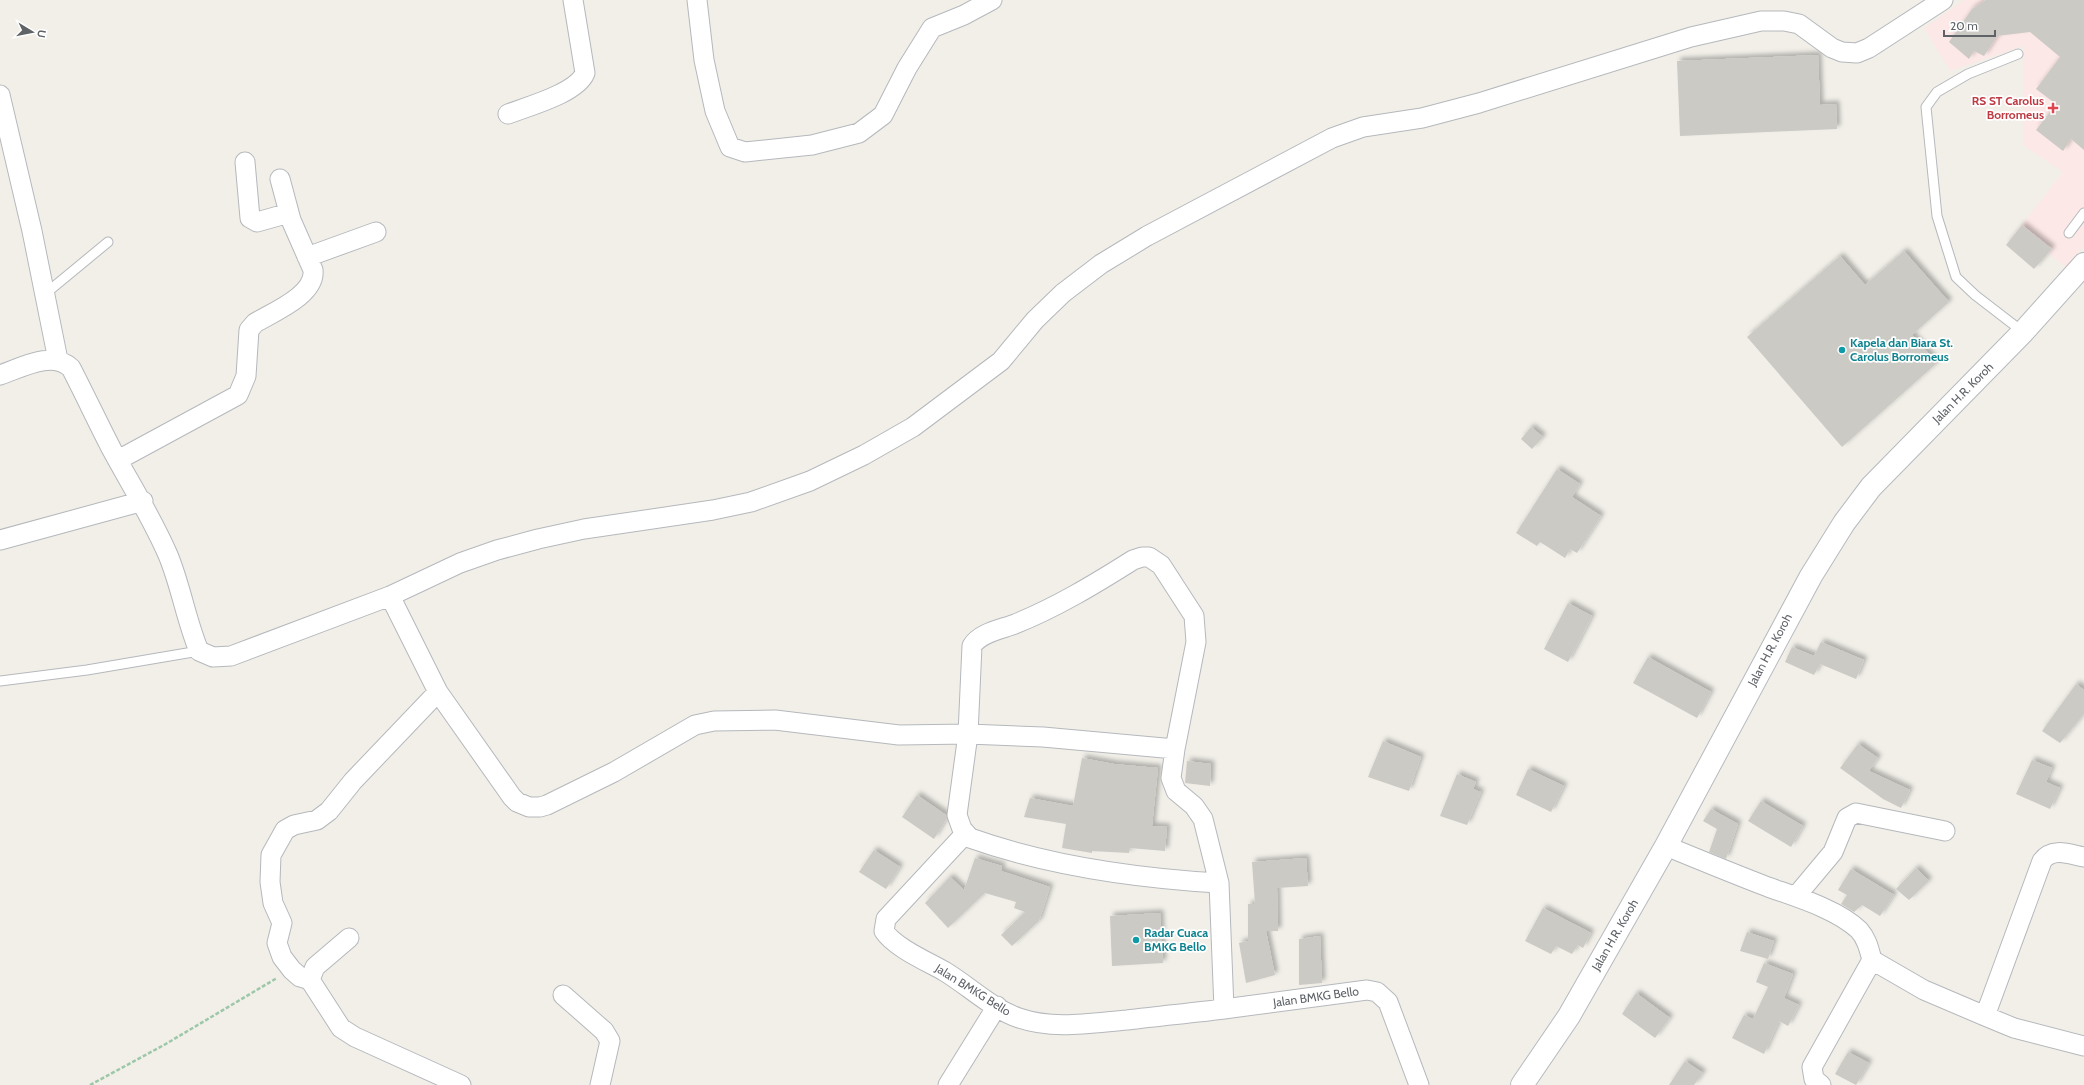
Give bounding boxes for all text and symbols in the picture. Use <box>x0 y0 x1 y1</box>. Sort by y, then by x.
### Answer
north arrow <box>12 12 52 52</box>
scale bar <box>1944 12 1995 38</box>
text: 20 m <box>1950 18 1978 33</box>
text: U <box>34 29 49 39</box>
place label: RS ST Carolus Borromeus <box>1972 93 2044 122</box>
marker: RS ST Carolus Borromeus <box>2047 102 2059 114</box>
place label: Kapela dan Biara St. Carolus Borromeus <box>1850 335 1953 364</box>
marker: Kapela dan Biara St. Carolus Borromeus <box>1837 345 1847 355</box>
street label: Jalan H.R. Koroh <box>1928 359 1996 427</box>
street label: Jalan H.R. Koroh <box>1744 611 1795 689</box>
street label: Jalan H.R. Koroh <box>1588 896 1641 974</box>
place label: Radar Cuaca BMKG Bello <box>1144 925 1208 954</box>
marker: Radar Cuaca BMKG Bello <box>1131 935 1141 945</box>
street label: Jalan BMKG Bello <box>932 960 1014 1019</box>
street label: Jalan BMKG Bello <box>1271 983 1360 1010</box>

